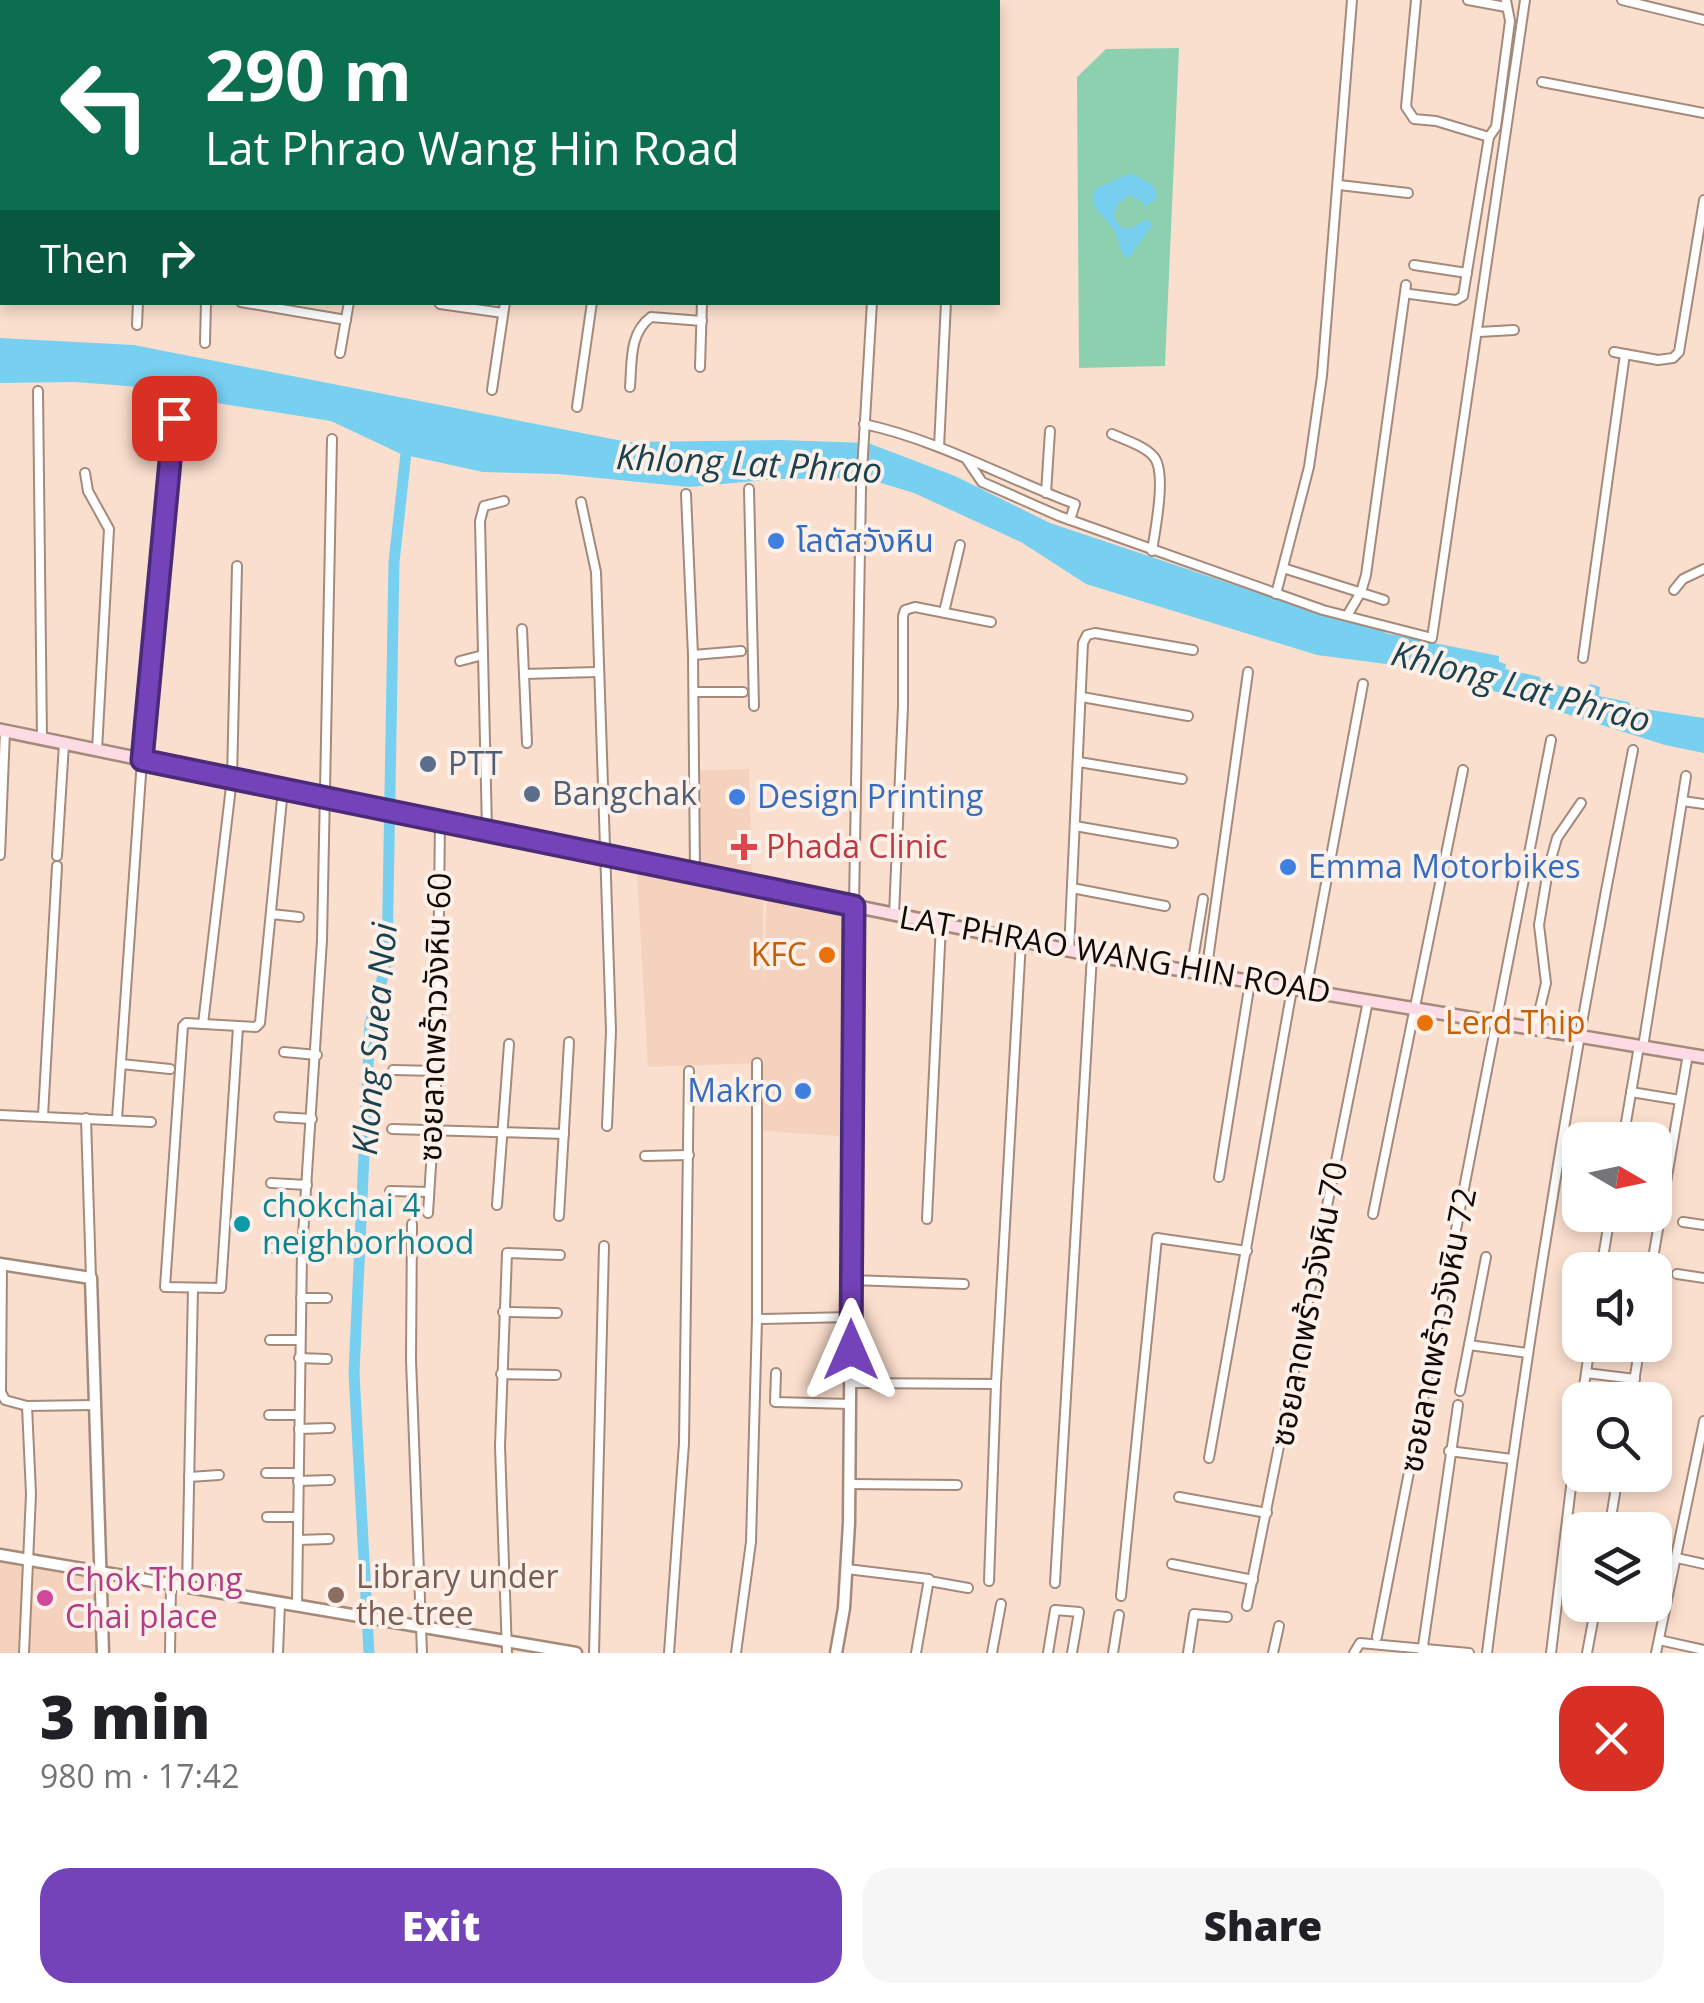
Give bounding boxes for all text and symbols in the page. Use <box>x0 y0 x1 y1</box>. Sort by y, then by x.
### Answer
text: 290 m <box>205 26 412 122</box>
icon: left <box>40 40 170 170</box>
text: Lat Phrao Wang Hin Road <box>205 117 740 178</box>
icon: right <box>149 230 204 285</box>
text: Then <box>40 232 129 284</box>
pin <box>132 376 217 461</box>
icon: arrive <box>147 391 202 446</box>
water label: Khlong Lat Phrao <box>615 432 883 493</box>
place label: โลตัสวังหิน <box>796 518 934 561</box>
marker: โลตัสวังหิน <box>765 530 787 552</box>
water label: Khlong Lat Phrao <box>1387 628 1656 743</box>
place label: PTT <box>448 741 503 784</box>
marker: PTT <box>417 753 439 775</box>
place label: Bangchak <box>552 771 697 814</box>
place label: Design Printing <box>757 774 983 817</box>
marker: Bangchak <box>521 783 543 805</box>
marker: Design Printing <box>726 786 748 808</box>
place label: Phada Clinic <box>766 824 948 867</box>
marker: Phada Clinic <box>731 834 757 860</box>
place label: Emma Motorbikes <box>1308 844 1581 887</box>
marker: Emma Motorbikes <box>1277 856 1299 878</box>
street label: ซอยลาดพร้าววังหิน 60 <box>407 872 460 1162</box>
street label: LAT PHRAO WANG HIN ROAD <box>896 894 1334 1013</box>
water label: Klong Suea Noi <box>340 920 407 1157</box>
place label: KFC <box>751 932 807 975</box>
marker: KFC <box>816 944 838 966</box>
place label: Lerd Thip <box>1445 1000 1586 1043</box>
marker: Lerd Thip <box>1414 1012 1436 1034</box>
place label: Makro <box>687 1068 783 1111</box>
marker: Makro <box>792 1080 814 1102</box>
north arrow <box>1562 1122 1672 1232</box>
map controls <box>1562 1122 1672 1622</box>
street label: ซอยลาดพร้าววังหิน 70 <box>1259 1158 1356 1450</box>
place label: chokchai 4 neighborhood <box>262 1183 474 1263</box>
street label: ซอยลาดพร้าววังหิน 72 <box>1388 1184 1485 1476</box>
marker: chokchai 4 neighborhood <box>231 1213 253 1235</box>
button: sound <box>1562 1252 1672 1362</box>
position arrow <box>799 1298 903 1402</box>
button: search <box>1562 1382 1672 1492</box>
button: layers <box>1562 1512 1672 1622</box>
place label: Library under the tree <box>356 1554 559 1634</box>
place label: Chok Thong Chai place <box>65 1557 243 1637</box>
marker: Library under the tree <box>325 1584 347 1606</box>
marker: Chok Thong Chai place <box>34 1587 56 1609</box>
text: 3 min <box>40 1675 210 1757</box>
button: close <box>1559 1686 1664 1791</box>
text: 980 m · 17:42 <box>40 1754 239 1797</box>
button: Exit <box>40 1868 842 1983</box>
button: Share <box>862 1868 1664 1983</box>

